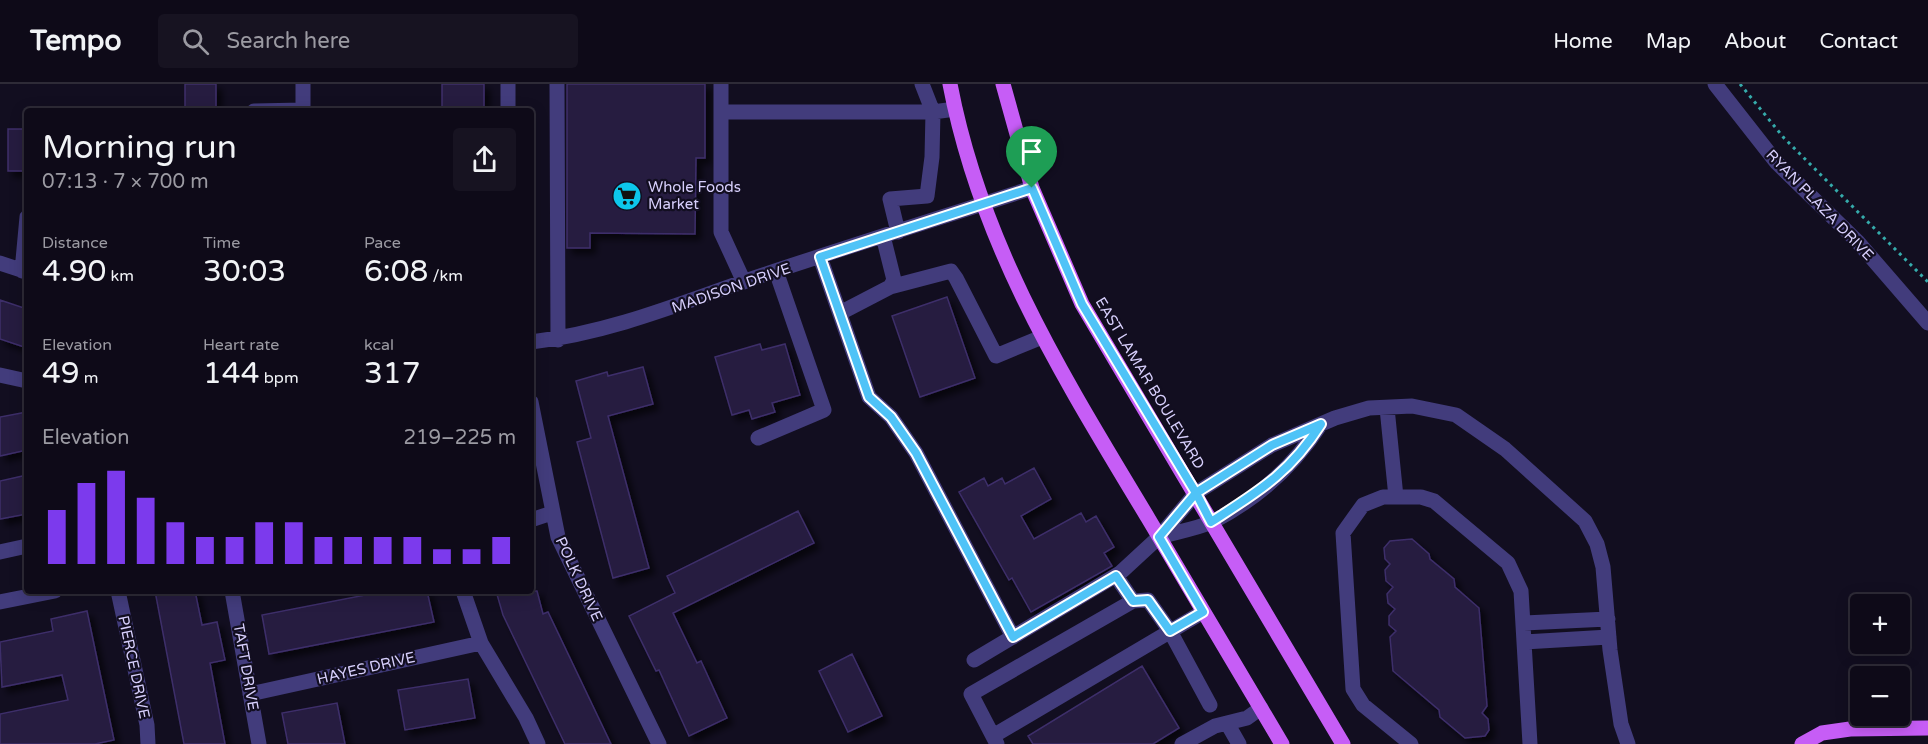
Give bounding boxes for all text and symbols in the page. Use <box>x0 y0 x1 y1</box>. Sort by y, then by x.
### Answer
search box <box>158 14 578 68</box>
text: Tempo <box>30 24 122 58</box>
icon: search <box>179 25 212 58</box>
text: Search here <box>227 28 350 54</box>
text: Home <box>1553 29 1613 54</box>
text: Map <box>1646 29 1691 54</box>
text: About <box>1724 29 1786 54</box>
text: Contact <box>1819 29 1898 54</box>
pin <box>1006 126 1057 188</box>
text: Morning run <box>42 128 237 167</box>
button: share <box>453 128 516 191</box>
icon: arrive <box>1015 135 1048 168</box>
street label: RYAN PLAZA DRIVE <box>1762 146 1878 264</box>
text: 07:13 · 7 × 700 m <box>42 170 209 194</box>
place label: Whole Foods Market <box>648 178 741 213</box>
supermarket icon: Whole Foods Market <box>611 180 643 212</box>
text: Distance <box>42 233 108 253</box>
text: Time <box>203 233 240 253</box>
text: Pace <box>364 233 401 253</box>
text: 4.90 <box>42 253 106 290</box>
text: 30:03 <box>203 253 286 290</box>
text: 6:08 <box>364 253 428 290</box>
street label: MADISON DRIVE <box>669 259 793 317</box>
text: km <box>106 266 134 286</box>
text: /km <box>428 266 463 286</box>
street label: EAST LAMAR BOULEVARD <box>1091 294 1209 472</box>
text: Elevation <box>42 335 112 355</box>
text: Heart rate <box>203 335 279 355</box>
text: kcal <box>364 335 394 355</box>
text: 49 <box>42 355 80 392</box>
text: 144 <box>203 355 260 392</box>
text: 317 <box>364 355 421 392</box>
text: m <box>80 368 99 388</box>
text: bpm <box>260 368 299 388</box>
text: Elevation <box>42 426 129 450</box>
text: 219–225 m <box>403 426 516 450</box>
street label: POLK DRIVE <box>552 534 606 624</box>
map controls <box>1850 594 1910 726</box>
button: + <box>1850 594 1910 654</box>
street label: PIERCE DRIVE <box>114 614 154 720</box>
street label: TAFT DRIVE <box>230 622 262 712</box>
street label: HAYES DRIVE <box>315 648 417 688</box>
button: − <box>1850 666 1910 726</box>

